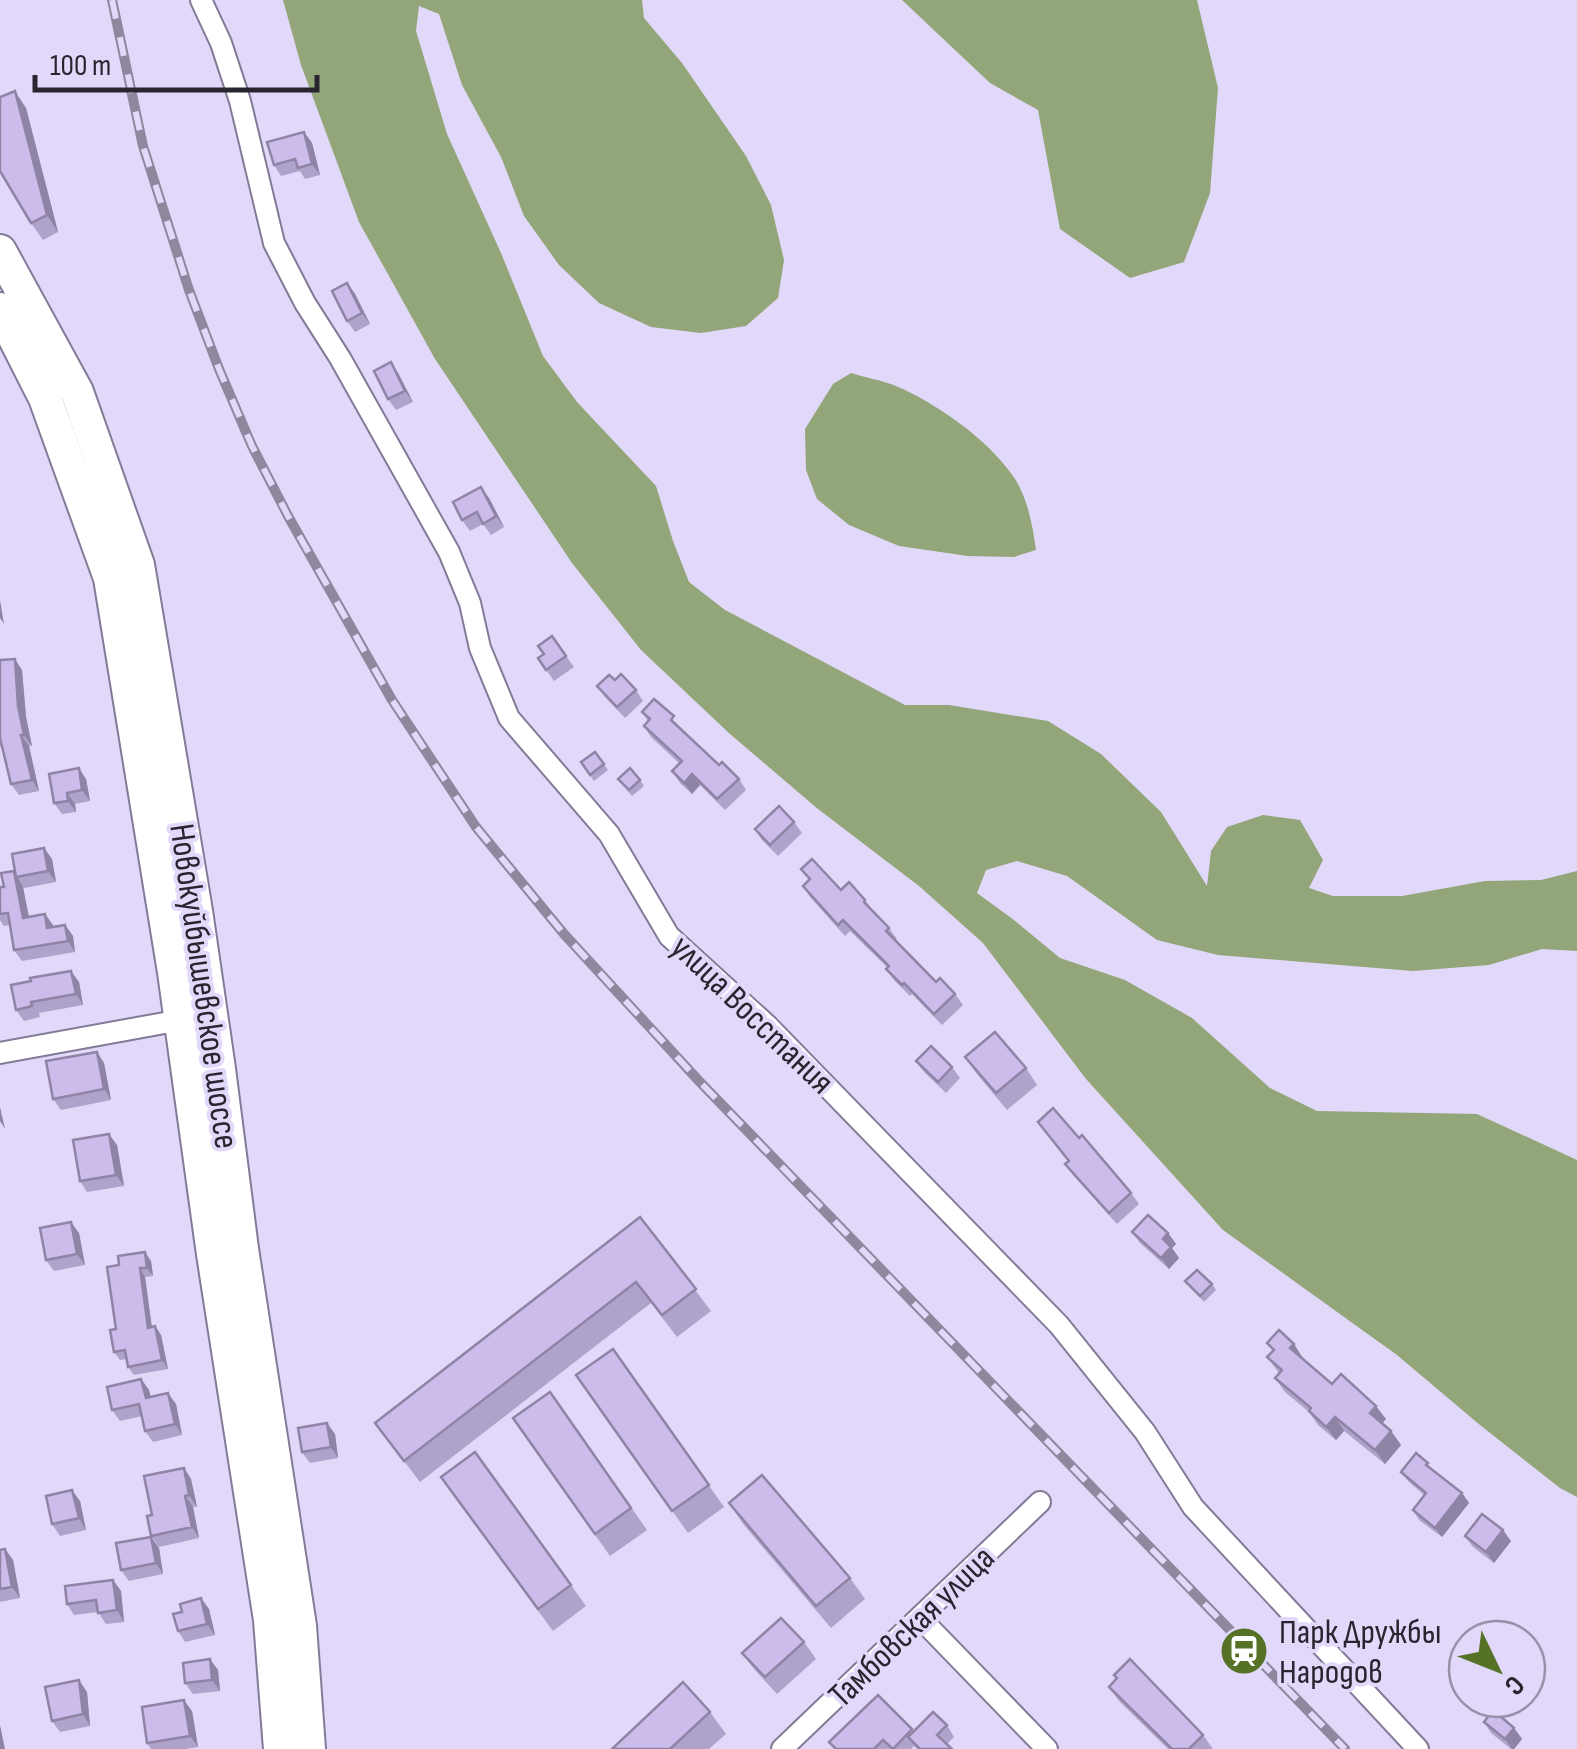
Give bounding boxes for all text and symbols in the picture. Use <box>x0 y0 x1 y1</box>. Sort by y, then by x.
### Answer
scale bar <box>35 30 318 92</box>
text: 100 m <box>50 48 111 84</box>
street label: Новокуйбышевское шоссе <box>159 821 248 1151</box>
street label: улица Восстания <box>661 927 843 1104</box>
street label: Тамбовская улица <box>820 1537 1004 1717</box>
place label: Парк Дружбы Народов <box>1279 1611 1442 1694</box>
north arrow <box>1447 1619 1547 1719</box>
station icon: Парк Дружбы Народов <box>1218 1625 1270 1677</box>
text: С <box>1497 1669 1531 1702</box>

